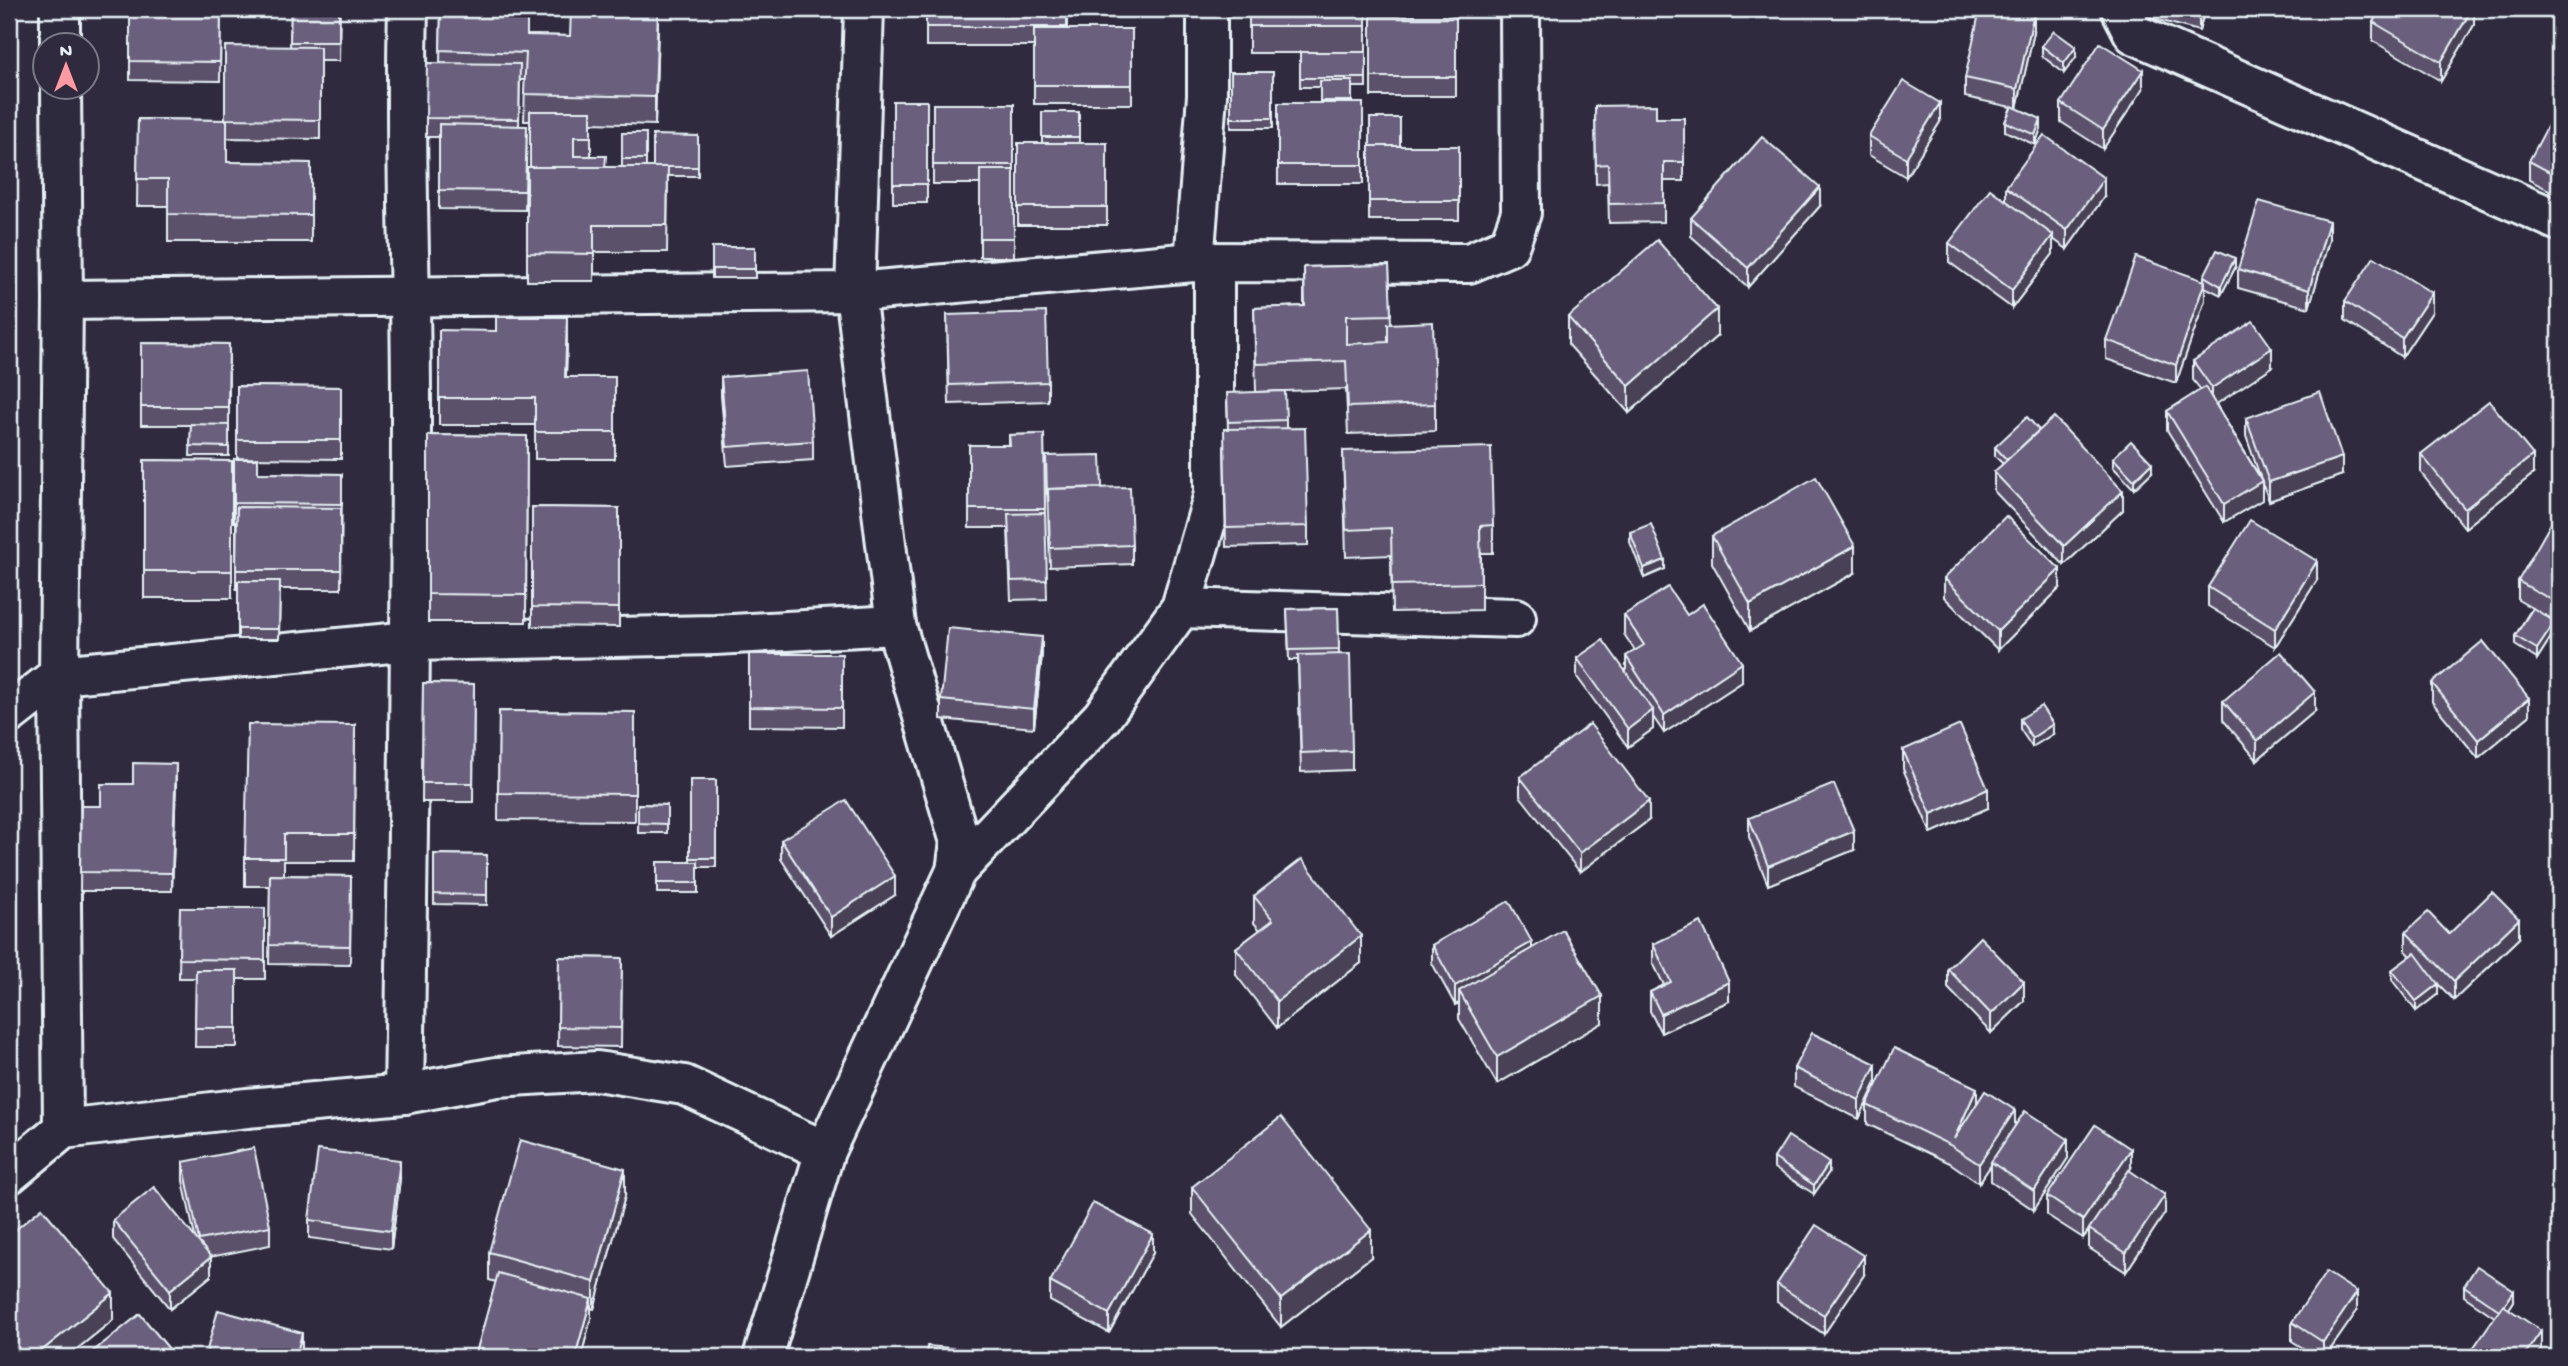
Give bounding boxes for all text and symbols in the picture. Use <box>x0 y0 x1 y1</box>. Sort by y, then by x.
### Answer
north arrow <box>32 32 102 102</box>
text: N <box>60 41 72 64</box>

